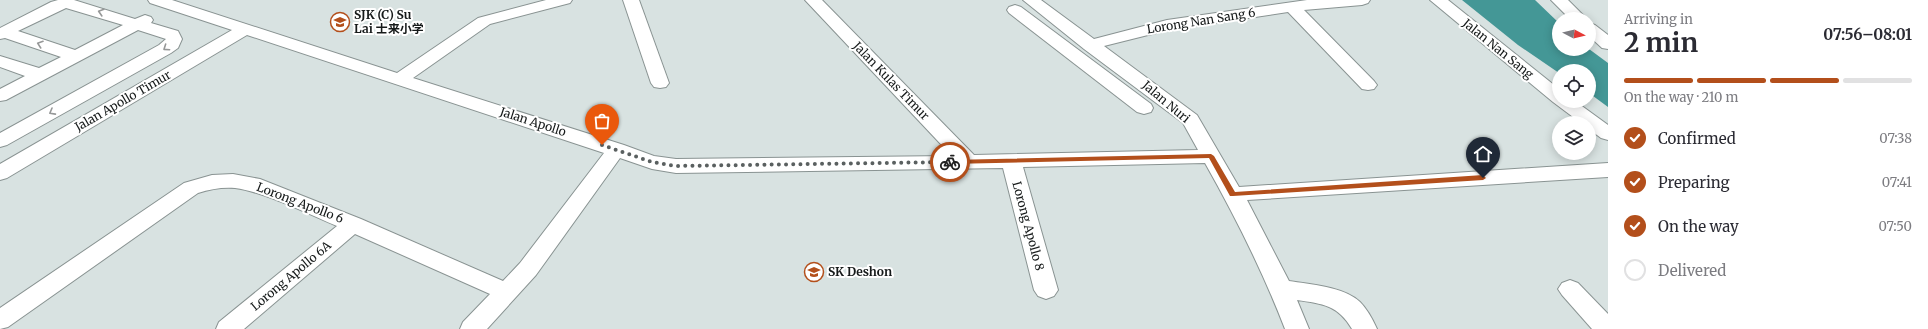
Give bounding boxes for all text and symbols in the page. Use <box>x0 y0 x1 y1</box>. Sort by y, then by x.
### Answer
street label: Lorong Nan Sang 6 <box>1146 5 1256 37</box>
place label: SJK (C) Su Lai 士来小学 <box>354 7 424 36</box>
one-way arrow <box>98 8 105 17</box>
school or university icon: SJK (C) Su Lai 士来小学 <box>329 11 351 33</box>
text: Arriving in <box>1624 11 1693 28</box>
north arrow <box>1552 12 1596 56</box>
map controls <box>1552 12 1596 160</box>
street label: Jalan Nan Sang <box>1459 15 1537 82</box>
text: 07:56–08:01 <box>1823 25 1912 44</box>
text: 2 min <box>1624 26 1698 59</box>
street label: Jalan Kulas Timur <box>850 38 933 123</box>
one-way arrow <box>37 40 44 49</box>
one-way arrow <box>163 43 170 51</box>
button: locate <box>1552 64 1596 108</box>
street label: Jalan Apollo Timur <box>71 67 174 135</box>
street label: Jalan Nuri <box>1139 77 1193 126</box>
text: On the way · 210 m <box>1624 89 1739 106</box>
street label: Jalan Apollo <box>497 103 568 139</box>
pin <box>585 104 619 145</box>
one-way arrow <box>49 107 57 114</box>
icon: bag <box>591 110 613 132</box>
button: layers <box>1552 116 1596 160</box>
icon: check <box>1624 127 1646 149</box>
text: Confirmed <box>1658 129 1736 148</box>
text: 07:38 <box>1879 130 1912 147</box>
pin <box>1466 137 1500 178</box>
courier <box>930 142 970 182</box>
icon: home <box>1472 143 1494 165</box>
icon: bike <box>939 151 961 173</box>
icon: check <box>1624 171 1646 193</box>
text: Preparing <box>1658 173 1730 192</box>
text: 07:41 <box>1882 174 1912 191</box>
street label: Lorong Apollo 6 <box>255 179 346 226</box>
street label: Lorong Apollo 8 <box>1009 180 1048 272</box>
icon: check <box>1624 215 1646 237</box>
text: On the way <box>1658 217 1739 236</box>
text: 07:50 <box>1879 218 1912 235</box>
street label: Lorong Apollo 6A <box>247 237 334 314</box>
school or university icon: SK Deshon <box>803 261 825 283</box>
text: Delivered <box>1658 261 1726 280</box>
place label: SK Deshon <box>828 264 892 279</box>

